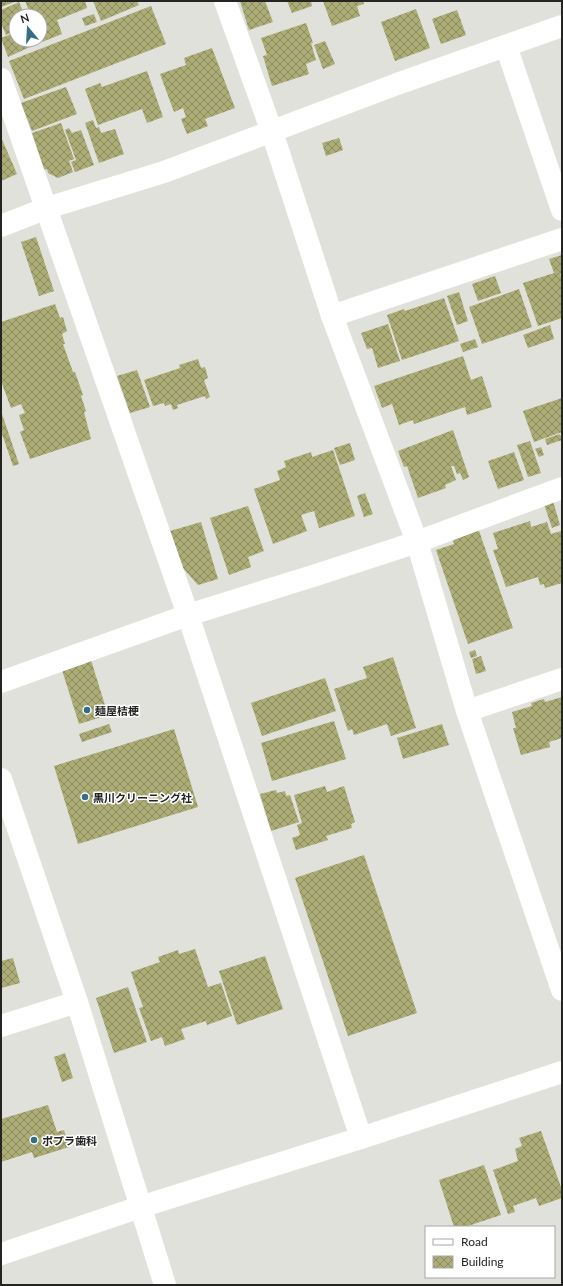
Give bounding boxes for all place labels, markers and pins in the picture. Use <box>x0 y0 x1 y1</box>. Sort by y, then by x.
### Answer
place label: 麺屋桔梗 <box>94 704 139 717</box>
marker: 麺屋桔梗 <box>82 705 92 715</box>
place label: 黒川クリーニング社 <box>93 791 192 804</box>
marker: 黒川クリーニング社 <box>80 792 90 802</box>
place label: ポプラ歯科 <box>42 1134 97 1147</box>
marker: ポプラ歯科 <box>29 1135 39 1145</box>

